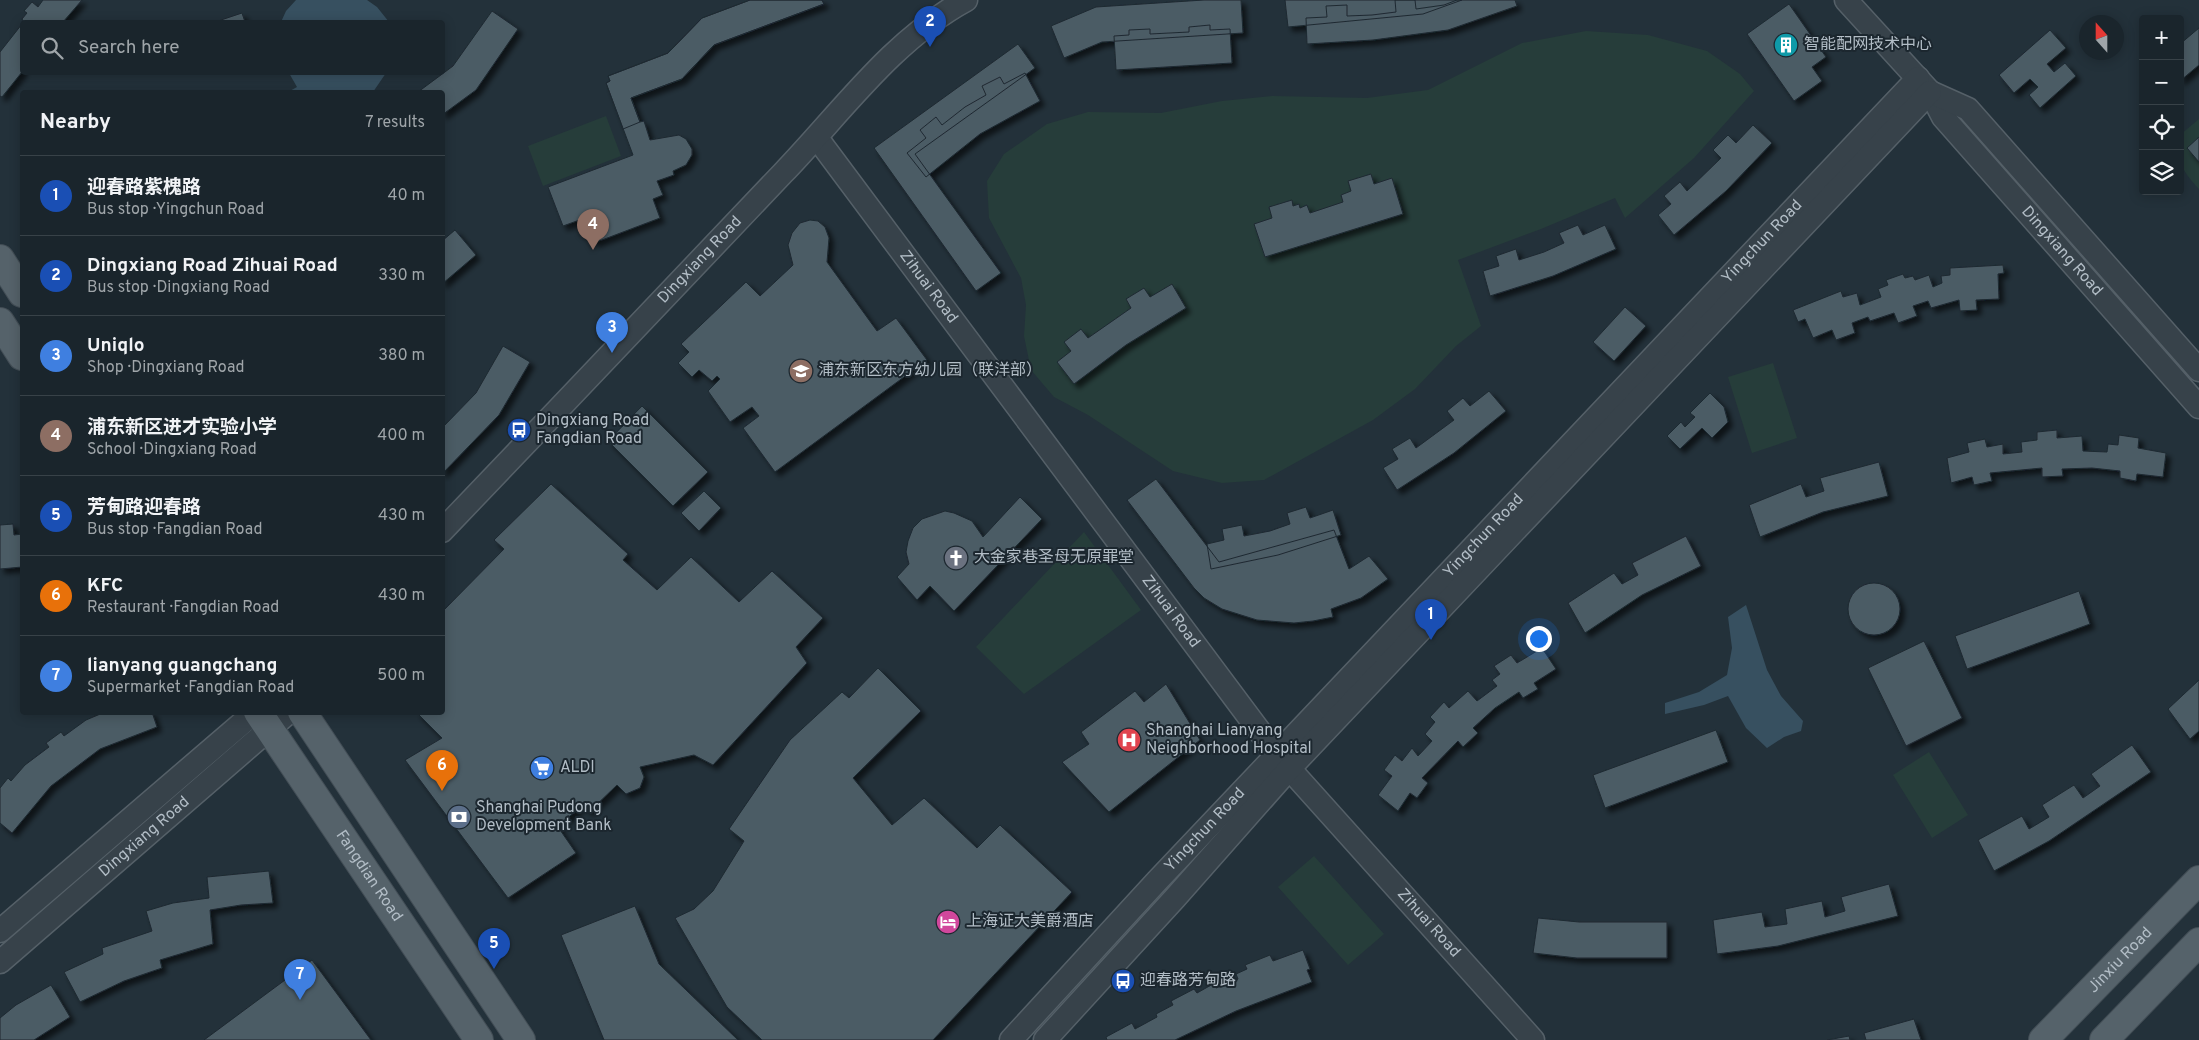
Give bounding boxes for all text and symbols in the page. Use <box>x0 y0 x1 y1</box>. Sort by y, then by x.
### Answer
pin: 2 <box>914 6 946 47</box>
north arrow <box>2079 15 2124 60</box>
map controls <box>2139 15 2184 195</box>
button: + <box>2139 15 2184 60</box>
search box <box>20 20 445 75</box>
building icon: 智能配网技术中心 <box>1773 32 1799 58</box>
icon: search <box>38 34 66 62</box>
place label: 智能配网技术中心 <box>1804 35 1932 55</box>
text: Search here <box>78 36 180 60</box>
button: − <box>2139 60 2184 105</box>
button: locate <box>2139 105 2184 150</box>
text: Nearby <box>40 109 111 136</box>
text: 7 results <box>365 113 425 133</box>
button: layers <box>2139 150 2184 195</box>
text: 迎春路紫槐路 <box>87 176 201 200</box>
text: 1 <box>53 186 59 206</box>
text: 40 m <box>387 186 425 206</box>
street label: Yingchun Road <box>1718 196 1807 288</box>
text: Bus stop · Yingchun Road <box>87 200 264 220</box>
street label: Dingxiang Road <box>2017 202 2107 301</box>
pin: 4 <box>577 209 609 250</box>
street label: Dingxiang Road <box>654 212 746 308</box>
street label: Zihuai Road <box>895 247 962 328</box>
text: Dingxiang Road Zihuai Road <box>87 254 338 278</box>
text: 2 <box>51 266 61 286</box>
text: 330 m <box>378 266 425 286</box>
text: Bus stop · Dingxiang Road <box>87 278 270 298</box>
pin: 3 <box>596 312 628 353</box>
text: Uniqlo <box>87 334 144 358</box>
text: 3 <box>51 346 61 366</box>
text: 380 m <box>378 346 425 366</box>
text: Shop · Dingxiang Road <box>87 358 245 378</box>
school or university icon: 浦东新区东方幼儿园（联洋部） <box>788 358 814 384</box>
place label: 浦东新区东方幼儿园（联洋部） <box>818 361 1042 381</box>
place label: Dingxiang Road Fangdian Road <box>536 411 649 449</box>
text: 浦东新区进才实验小学 <box>87 416 277 440</box>
bus stop icon: Dingxiang Road Fangdian Road <box>506 417 532 443</box>
text: 4 <box>51 426 61 446</box>
text: 400 m <box>377 426 425 446</box>
text: School · Dingxiang Road <box>87 440 257 460</box>
street label: Yingchun Road <box>1439 490 1528 582</box>
text: 芳甸路迎春路 <box>87 496 201 520</box>
text: 5 <box>51 506 61 526</box>
text: 430 m <box>378 506 425 526</box>
text: Bus stop · Fangdian Road <box>87 520 262 540</box>
church icon: 大金家巷圣母无原罪堂 <box>943 545 969 571</box>
place label: 大金家巷圣母无原罪堂 <box>974 548 1134 568</box>
street label: Zihuai Road <box>1137 571 1204 652</box>
text: KFC <box>87 574 123 598</box>
text: 6 <box>51 586 61 606</box>
text: 430 m <box>378 586 425 606</box>
text: Restaurant · Fangdian Road <box>87 598 279 618</box>
pin: 1 <box>1415 599 1447 640</box>
your location <box>1526 626 1552 652</box>
text: lianyang guangchang <box>87 654 277 678</box>
text: 7 <box>52 666 60 686</box>
text: 500 m <box>377 666 425 686</box>
text: Supermarket · Fangdian Road <box>87 678 294 698</box>
place label: Shanghai Lianyang Neighborhood Hospital <box>1146 721 1312 759</box>
hospital icon: Shanghai Lianyang Neighborhood Hospital <box>1116 727 1142 753</box>
pin: 6 <box>426 750 458 791</box>
supermarket icon: ALDI <box>529 755 555 781</box>
place label: ALDI <box>560 758 595 778</box>
street label: Yingchun Road <box>1161 784 1250 876</box>
street label: Dingxiang Road <box>95 792 194 882</box>
place label: Shanghai Pudong Development Bank <box>476 798 612 836</box>
bank icon: Shanghai Pudong Development Bank <box>446 804 472 830</box>
street label: Fangdian Road <box>331 827 407 926</box>
street label: Zihuai Road <box>1392 885 1464 962</box>
hotel icon: 上海证大美爵酒店 <box>935 909 961 935</box>
place label: 上海证大美爵酒店 <box>966 912 1094 932</box>
street label: Jinxiu Road <box>2084 923 2157 998</box>
pin: 5 <box>478 928 510 969</box>
pin: 7 <box>284 959 316 1000</box>
bus stop icon: 迎春路芳甸路 <box>1110 968 1136 994</box>
place label: 迎春路芳甸路 <box>1140 971 1236 991</box>

